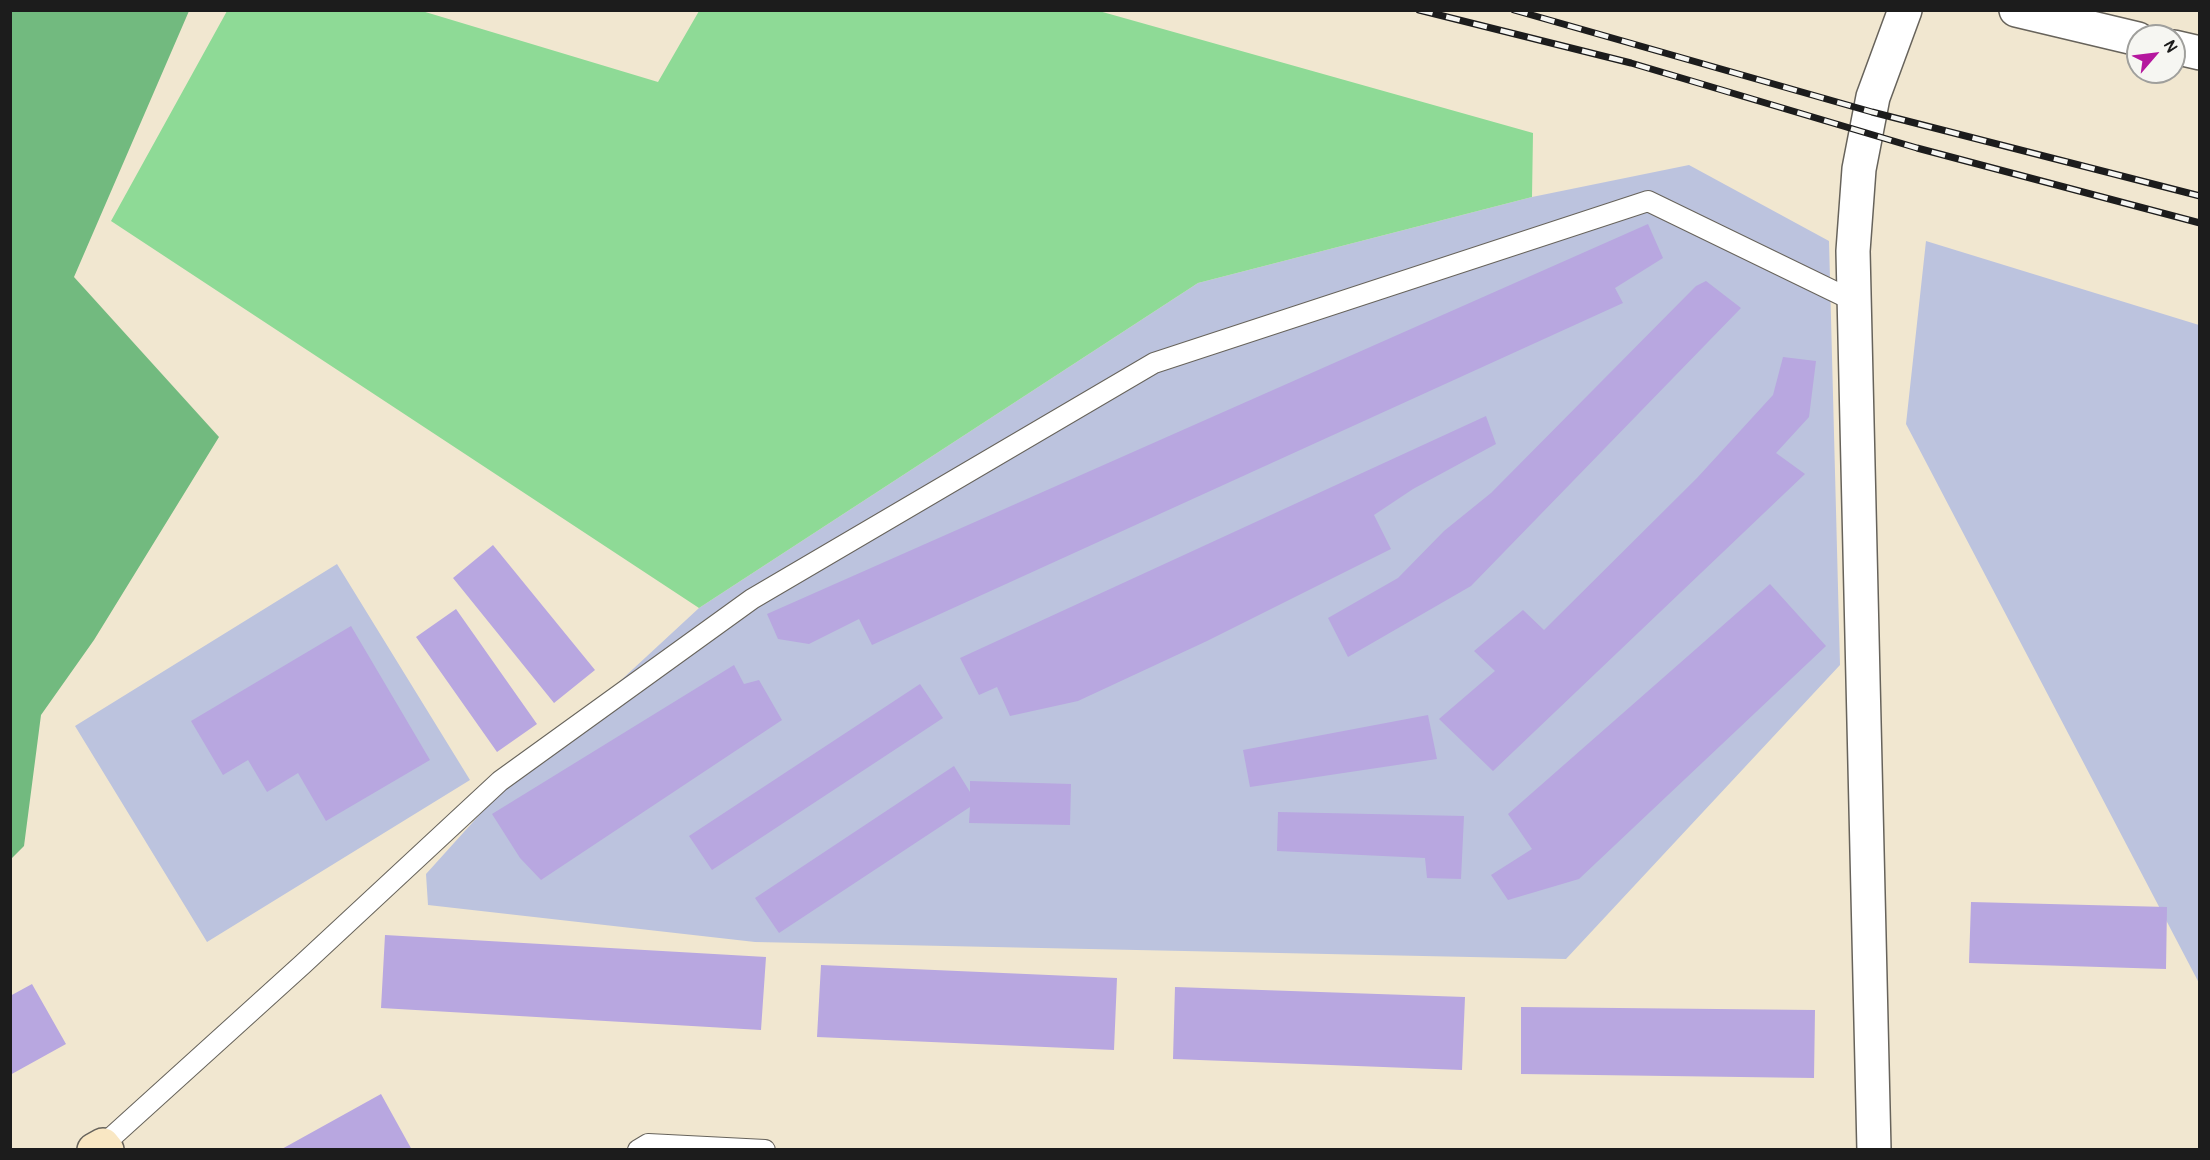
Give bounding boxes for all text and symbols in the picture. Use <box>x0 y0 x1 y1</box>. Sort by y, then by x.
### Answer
north arrow <box>2126 24 2186 84</box>
text: N <box>2159 37 2181 56</box>

